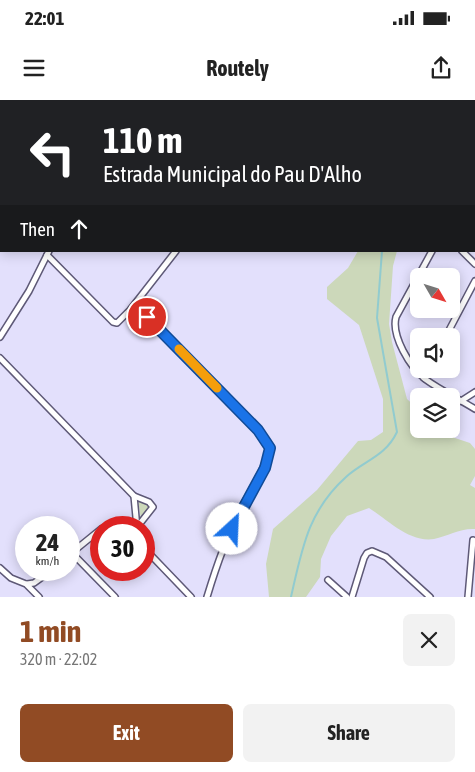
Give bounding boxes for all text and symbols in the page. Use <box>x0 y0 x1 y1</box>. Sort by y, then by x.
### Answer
text: 22:01 <box>25 7 64 29</box>
icon: menu <box>20 54 48 82</box>
icon: share <box>427 54 455 82</box>
text: Routely <box>206 55 269 81</box>
icon: left <box>20 120 85 185</box>
text: 110 m <box>103 120 182 160</box>
text: Estrada Municipal do Pau D'Alho <box>103 161 362 187</box>
icon: ahead <box>65 215 93 243</box>
text: Then <box>20 218 55 240</box>
north arrow <box>410 268 460 318</box>
map controls <box>410 268 460 438</box>
pin <box>126 296 168 338</box>
icon: arrive <box>133 303 161 331</box>
button: sound <box>410 328 460 378</box>
button: layers <box>410 388 460 438</box>
position arrow <box>205 502 257 554</box>
speed limit sign: 30 <box>90 516 155 581</box>
text: 24 <box>36 528 59 556</box>
text: km/h <box>36 554 59 568</box>
text: 1 min <box>20 614 81 648</box>
button: close <box>403 614 455 666</box>
text: 320 m · 22:02 <box>20 650 97 668</box>
button: Exit <box>20 704 233 762</box>
button: Share <box>243 704 455 762</box>

